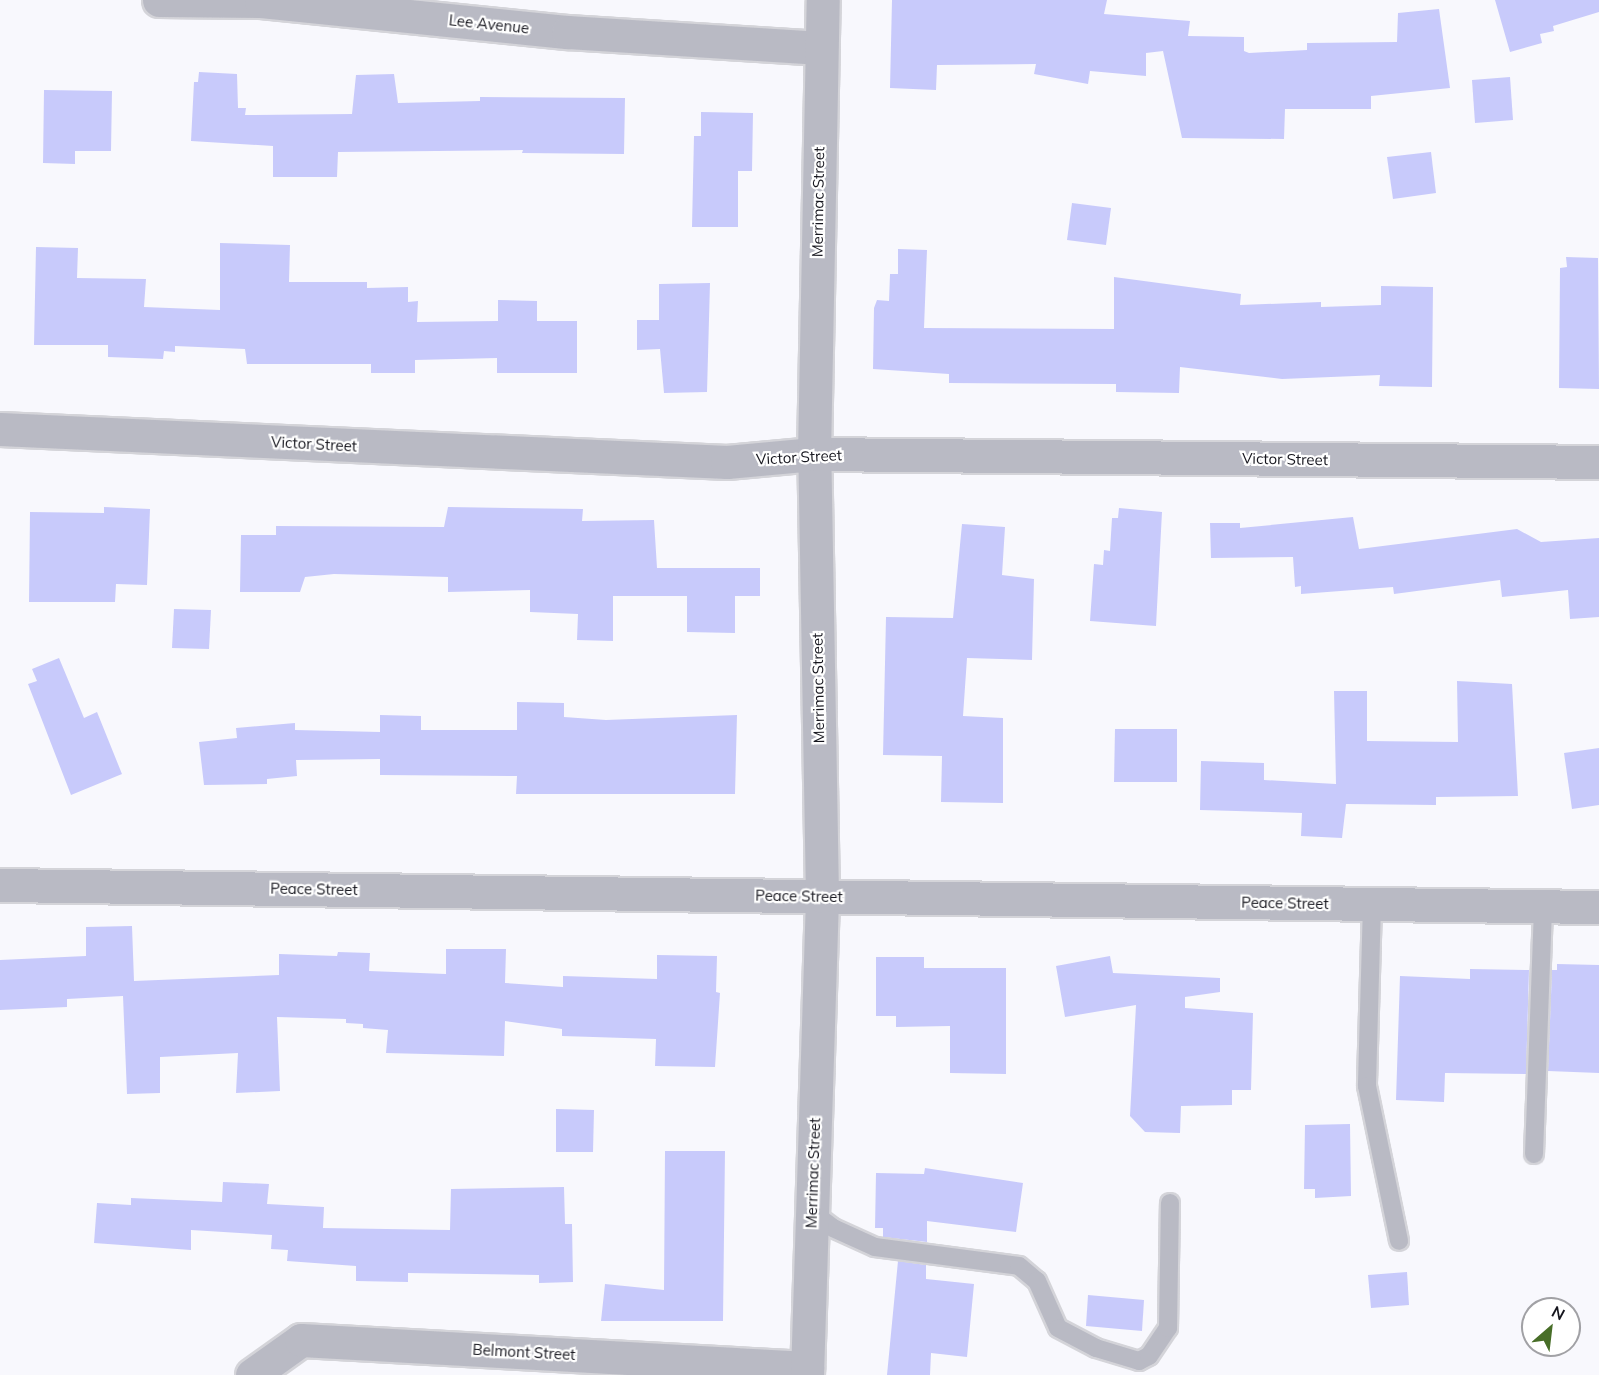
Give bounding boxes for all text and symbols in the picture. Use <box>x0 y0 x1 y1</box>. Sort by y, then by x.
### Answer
street label: Lee Avenue <box>448 11 530 37</box>
street label: Merrimac Street <box>808 147 828 257</box>
street label: Victor Street <box>271 433 357 455</box>
street label: Victor Street <box>756 446 842 468</box>
street label: Victor Street <box>1242 449 1328 469</box>
street label: Merrimac Street <box>808 633 828 743</box>
street label: Peace Street <box>270 879 358 899</box>
street label: Peace Street <box>755 886 843 906</box>
street label: Peace Street <box>1241 893 1329 913</box>
street label: Merrimac Street <box>802 1117 824 1229</box>
north arrow <box>1521 1297 1581 1357</box>
text: N <box>1548 1301 1569 1325</box>
street label: Belmont Street <box>472 1340 576 1364</box>

